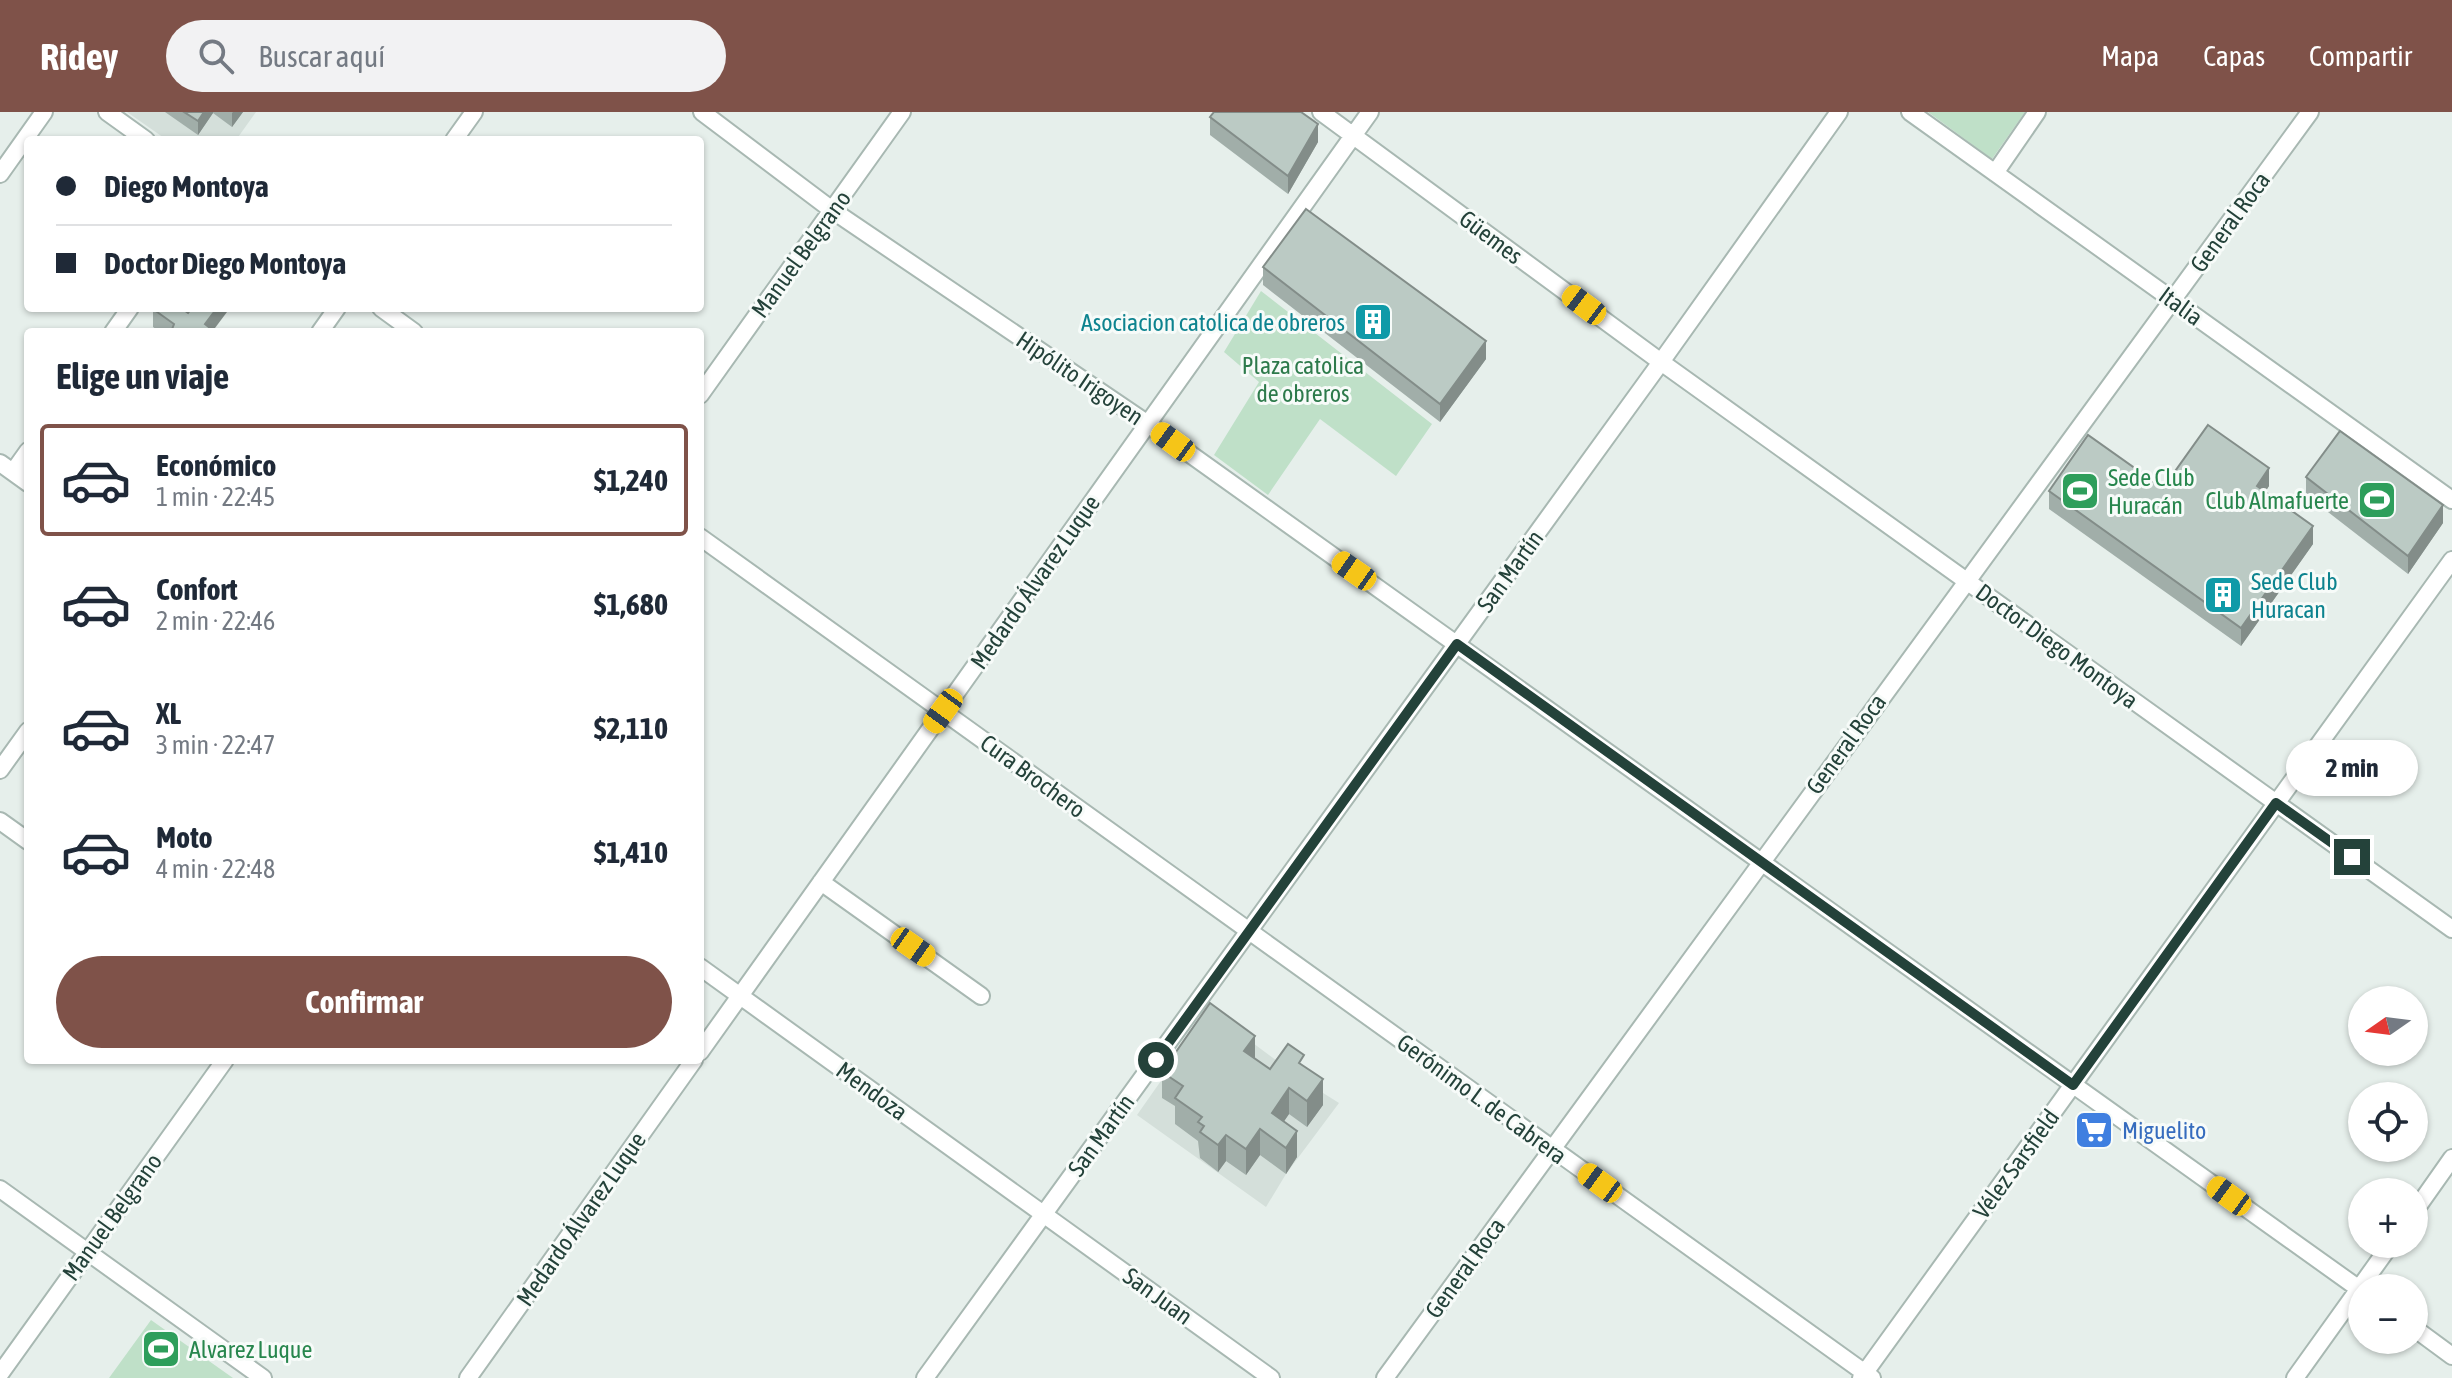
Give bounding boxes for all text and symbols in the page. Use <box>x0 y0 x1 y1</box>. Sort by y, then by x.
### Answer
search box <box>166 20 726 92</box>
icon: search <box>194 34 238 78</box>
text: Ridey <box>40 35 118 78</box>
text: Buscar aquí <box>258 39 385 73</box>
text: Mapa <box>2101 40 2159 72</box>
text: Capas <box>2203 40 2265 72</box>
text: Compartir <box>2309 40 2412 72</box>
street label: General Roca <box>2185 167 2275 277</box>
text: Diego Montoya <box>104 169 269 203</box>
street label: Manuel Belgrano <box>746 185 856 323</box>
street label: Güemes <box>1454 205 1528 269</box>
text: Doctor Diego Montoya <box>104 246 346 280</box>
car <box>1558 281 1610 329</box>
street label: Italia <box>2154 281 2208 331</box>
building icon: Asociacion catolica de obreros <box>1352 301 1394 343</box>
place label: Asociacion catolica de obreros <box>1081 309 1345 336</box>
street label: Hipólito Irigoyen <box>1012 326 1148 430</box>
park label: Plaza catolica de obreros <box>1242 352 1364 407</box>
text: Elige un viaje <box>56 355 229 397</box>
car <box>1147 418 1199 466</box>
icon: car <box>60 444 132 516</box>
text: Económico <box>156 448 276 482</box>
text: $1,240 <box>594 463 668 497</box>
place label: Sede Club Huracán <box>2108 464 2195 519</box>
sports icon: Sede Club Huracán <box>2059 470 2101 512</box>
sports icon: Club Almafuerte <box>2356 479 2398 521</box>
text: 1 min · 22:45 <box>156 482 275 512</box>
place label: Club Almafuerte <box>2206 487 2349 514</box>
street label: Medardo Álvarez Luque <box>965 490 1105 674</box>
street label: San Martín <box>1471 525 1549 617</box>
car <box>1327 547 1381 595</box>
icon: car <box>60 568 132 640</box>
place label: Sede Club Huracan <box>2251 568 2338 623</box>
text: Confort <box>156 572 238 606</box>
building icon: Sede Club Huracan <box>2202 574 2244 616</box>
street label: Doctor Diego Montoya <box>1971 578 2143 714</box>
text: $1,680 <box>594 587 668 621</box>
text: 2 min · 22:46 <box>156 606 275 636</box>
car <box>919 685 967 737</box>
street label: General Roca <box>1801 689 1891 799</box>
icon: car <box>60 692 132 764</box>
text: XL <box>156 696 181 730</box>
text: $2,110 <box>594 711 668 745</box>
street label: Cura Brochero <box>975 729 1091 823</box>
text: 3 min · 22:47 <box>156 730 275 760</box>
callout: 2 min <box>2286 741 2418 797</box>
text: 2 min <box>2325 753 2379 783</box>
icon: car <box>60 816 132 888</box>
text: Moto <box>156 820 213 854</box>
text: $1,410 <box>594 835 668 869</box>
route end <box>2334 839 2370 875</box>
text: 4 min · 22:48 <box>156 854 275 884</box>
car <box>886 923 940 971</box>
button: Confirmar <box>56 956 672 1048</box>
north arrow <box>2348 986 2428 1066</box>
map controls <box>2348 986 2428 1354</box>
street label: Gerónimo L. de Cabrera <box>1392 1029 1572 1169</box>
route start <box>1138 1042 1174 1078</box>
street label: Mendoza <box>831 1056 913 1126</box>
button: locate <box>2348 1082 2428 1162</box>
street label: San Martín <box>1062 1089 1140 1181</box>
street label: Vélez Sarsfield <box>1967 1104 2065 1224</box>
supermarket icon: Miguelito <box>2073 1109 2115 1151</box>
place label: Miguelito <box>2122 1117 2206 1144</box>
street label: Medardo Álvarez Luque <box>511 1127 651 1311</box>
street label: Manuel Belgrano <box>57 1148 167 1286</box>
car <box>1574 1159 1626 1207</box>
car <box>2203 1172 2255 1220</box>
button: + <box>2348 1178 2428 1258</box>
street label: General Roca <box>1420 1213 1510 1323</box>
street label: San Juan <box>1118 1262 1198 1330</box>
button: − <box>2348 1274 2428 1354</box>
sports icon: Alvarez Luque <box>140 1328 182 1370</box>
place label: Alvarez Luque <box>189 1336 312 1363</box>

